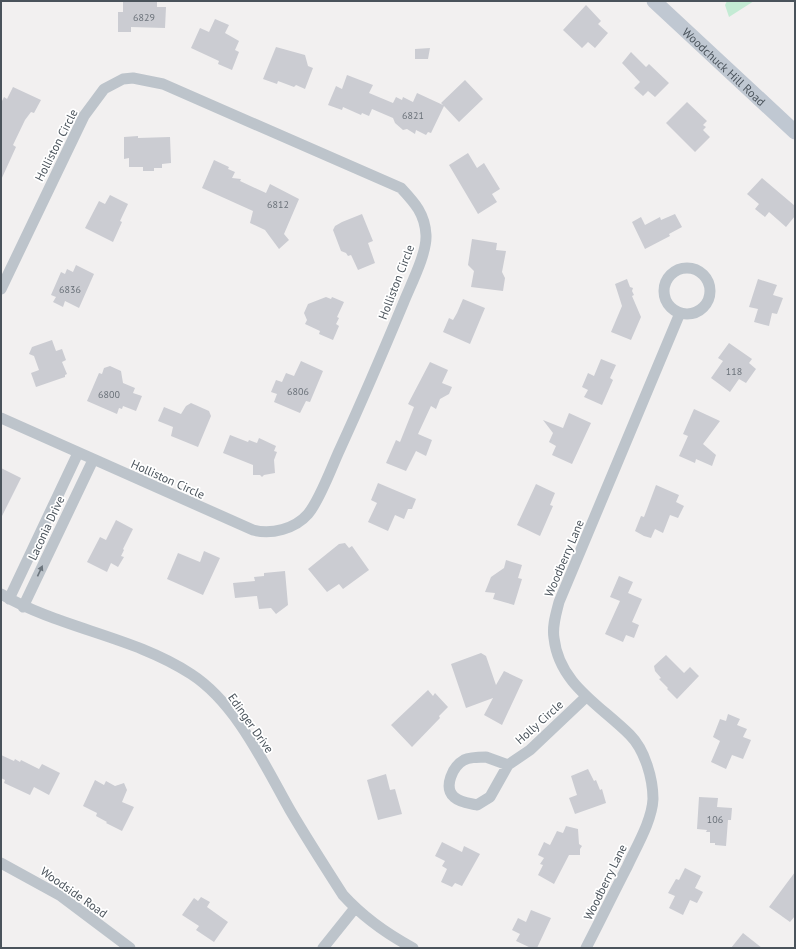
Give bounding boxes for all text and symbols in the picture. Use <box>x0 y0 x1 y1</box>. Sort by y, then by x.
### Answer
house number: 6829 <box>133 11 155 24</box>
street label: Woodchuck Hill Road <box>680 24 769 109</box>
street label: Holliston Circle <box>31 106 81 184</box>
house number: 6821 <box>402 109 424 122</box>
house number: 6812 <box>267 198 289 211</box>
street label: Holliston Circle <box>375 242 417 322</box>
house number: 6836 <box>59 283 81 296</box>
house number: 118 <box>726 365 742 378</box>
house number: 6806 <box>287 385 309 398</box>
house number: 6800 <box>98 388 120 401</box>
street label: Holliston Circle <box>129 456 207 502</box>
street label: Laconia Drive <box>25 493 67 563</box>
street label: Woodberry Lane <box>541 517 587 599</box>
one-way arrow <box>37 566 43 577</box>
street label: Edinger Drive <box>225 690 277 756</box>
street label: Holly Circle <box>512 697 566 747</box>
house number: 106 <box>707 813 723 826</box>
street label: Woodberry Lane <box>580 842 630 922</box>
street label: Woodside Road <box>38 863 110 921</box>

